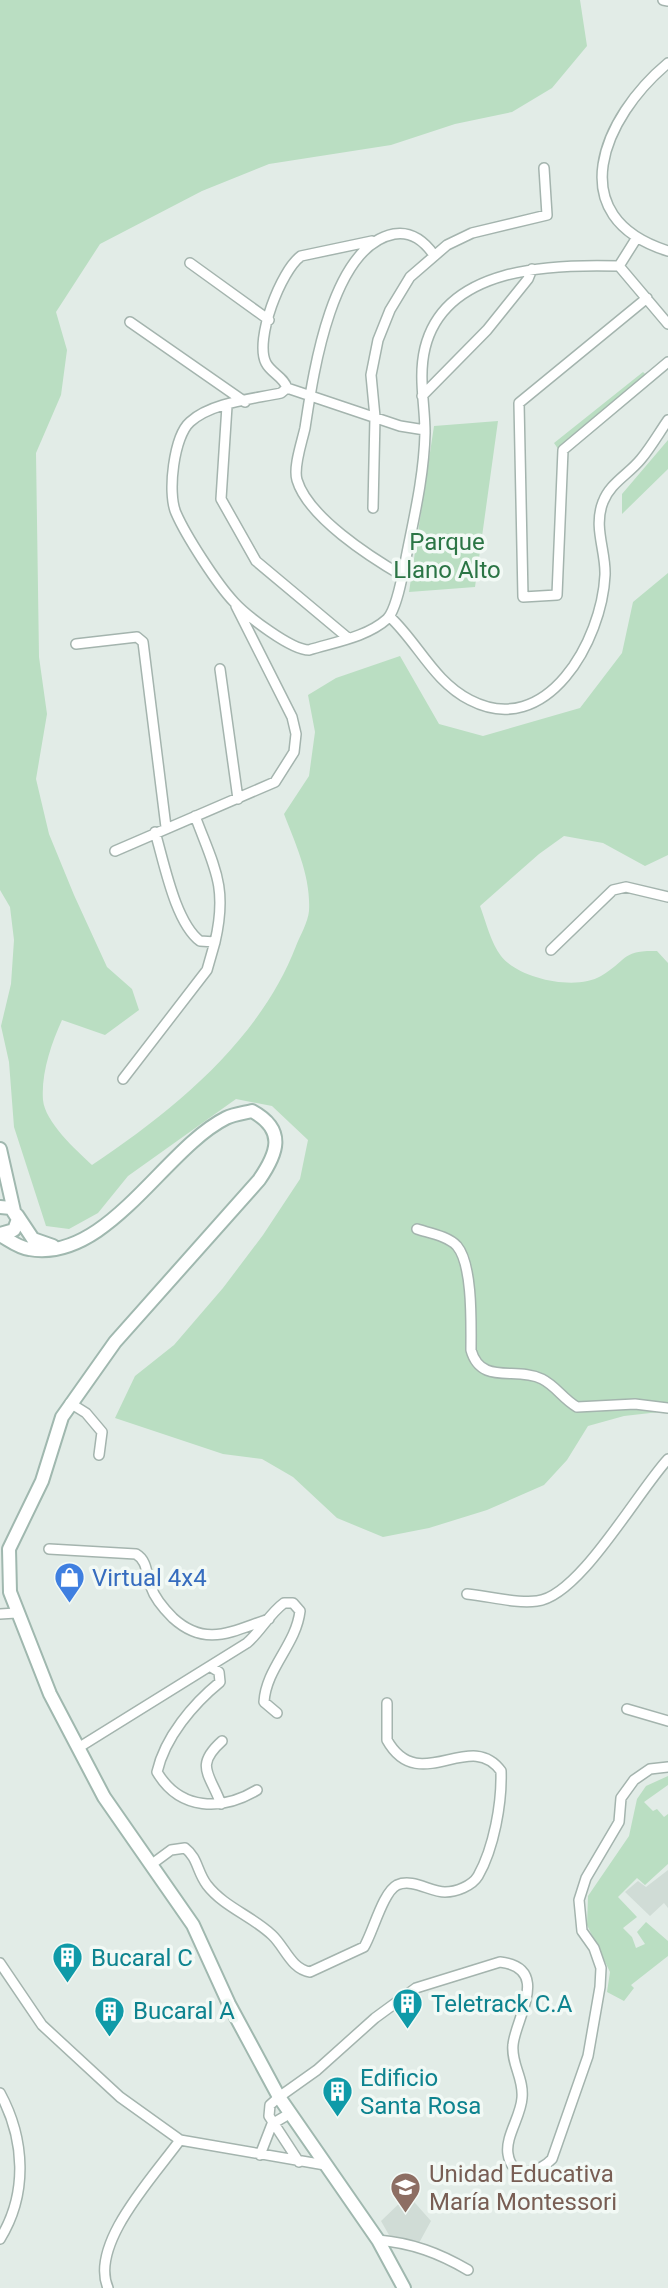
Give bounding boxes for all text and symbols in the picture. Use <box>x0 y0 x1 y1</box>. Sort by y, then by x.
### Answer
park label: Parque Llano Alto <box>393 528 501 584</box>
shop icon: Virtual 4x4 <box>52 1561 86 1605</box>
place label: Virtual 4x4 <box>92 1564 207 1592</box>
building icon: Bucaral C <box>51 1941 85 1985</box>
place label: Bucaral C <box>91 1944 193 1972</box>
building icon: Teletrack C.A <box>391 1987 425 2031</box>
place label: Teletrack C.A <box>431 1990 573 2018</box>
building icon: Bucaral A <box>93 1994 127 2038</box>
place label: Bucaral A <box>133 1997 235 2025</box>
place label: Edificio Santa Rosa <box>360 2064 481 2120</box>
building icon: Edificio Santa Rosa <box>320 2075 354 2119</box>
place label: Unidad Educativa María Montessori <box>429 2160 617 2216</box>
school or university icon: Unidad Educativa María Montessori <box>389 2171 423 2215</box>

